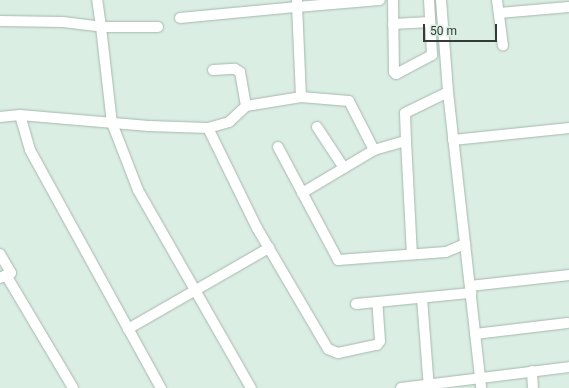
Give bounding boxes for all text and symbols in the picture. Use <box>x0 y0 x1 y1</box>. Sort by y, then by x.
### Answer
scale bar <box>425 16 499 42</box>
text: 50 m <box>430 24 457 38</box>

